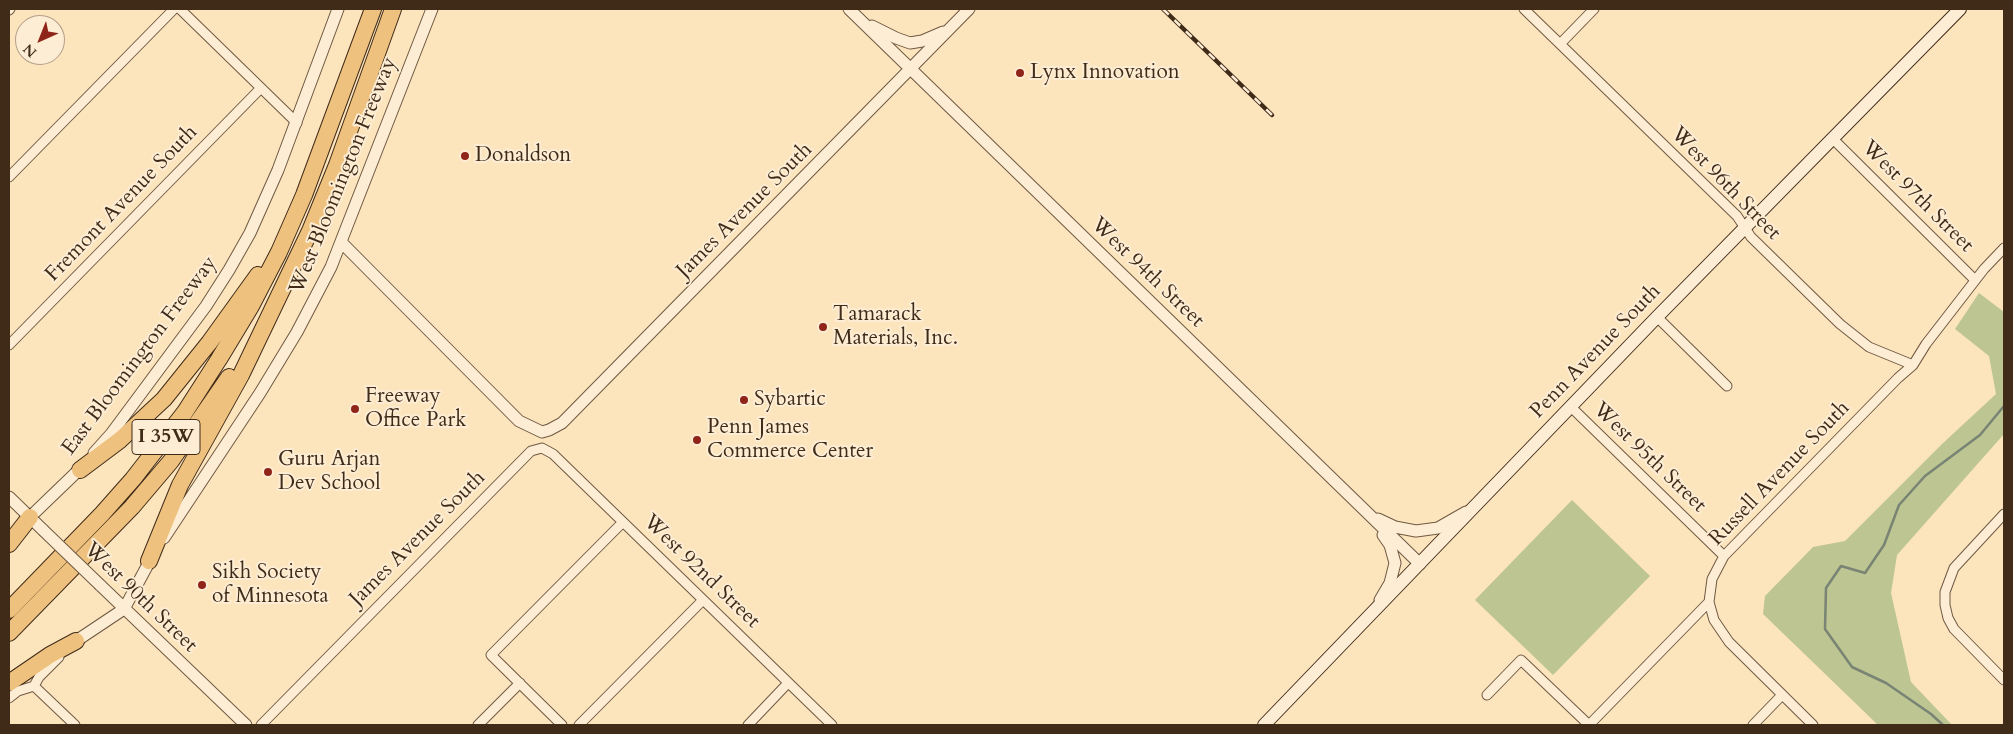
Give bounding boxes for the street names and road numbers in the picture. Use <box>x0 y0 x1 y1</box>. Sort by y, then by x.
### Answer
street label: West Bloomington Freeway <box>285 54 403 298</box>
street label: Fremont Avenue South <box>41 121 203 287</box>
street label: West 96th Street <box>1665 122 1785 246</box>
street label: West 97th Street <box>1856 136 1978 258</box>
street label: James Avenue South <box>672 138 818 284</box>
street label: West 94th Street <box>1085 213 1209 333</box>
street label: East Bloomington Freeway <box>57 252 223 460</box>
street label: Penn Avenue South <box>1526 280 1666 424</box>
street label: Russell Avenue South <box>1705 396 1855 552</box>
street label: West 95th Street <box>1587 398 1711 518</box>
road number: I 35W <box>132 420 200 454</box>
street label: James Avenue South <box>345 466 491 612</box>
street label: West 92nd Street <box>637 510 765 634</box>
street label: West 90th Street <box>78 538 202 658</box>

